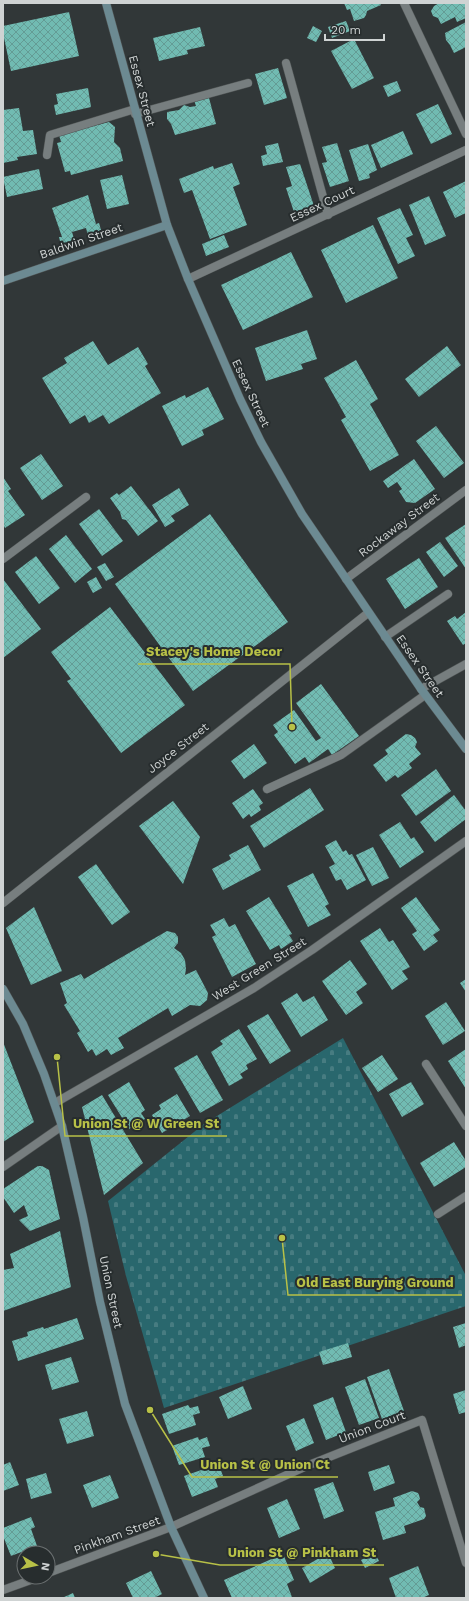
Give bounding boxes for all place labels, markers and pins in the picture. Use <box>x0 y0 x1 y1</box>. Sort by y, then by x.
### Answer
callout: Stacey's Home Decor <box>138 639 290 664</box>
callout: Union St @ W Green St <box>65 1111 227 1136</box>
callout: Old East Burying Ground <box>288 1270 462 1295</box>
callout: Union St @ Union Ct <box>192 1452 338 1477</box>
callout: Union St @ Pinkham St <box>220 1540 384 1565</box>

